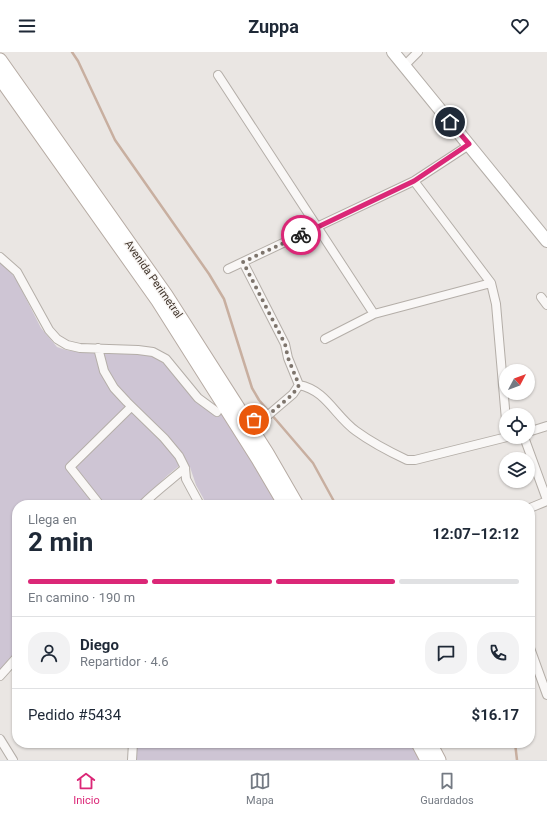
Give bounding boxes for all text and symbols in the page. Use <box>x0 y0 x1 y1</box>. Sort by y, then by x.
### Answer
icon: menu <box>16 15 38 37</box>
icon: heart <box>509 15 531 37</box>
text: Zuppa <box>248 16 299 37</box>
pin <box>433 105 467 139</box>
icon: home <box>439 111 461 133</box>
courier <box>281 215 321 255</box>
icon: bike <box>290 224 312 246</box>
street label: Avenida Perimetral <box>122 238 185 321</box>
north arrow <box>499 364 535 400</box>
map controls <box>499 364 535 488</box>
pin <box>237 403 271 437</box>
button: locate <box>499 408 535 444</box>
icon: bag <box>243 409 265 431</box>
button: layers <box>499 452 535 488</box>
text: Llega en <box>28 512 77 527</box>
text: 12:07–12:12 <box>432 525 519 543</box>
text: 2 min <box>28 527 93 557</box>
text: En camino · 190 m <box>28 590 135 605</box>
button: person <box>28 632 70 674</box>
button: chat <box>425 632 467 674</box>
button: phone <box>477 632 519 674</box>
text: Diego <box>80 636 119 654</box>
text: Repartidor · 4.6 <box>80 654 168 669</box>
text: Pedido #5434 <box>28 706 121 724</box>
text: $16.17 <box>472 706 519 724</box>
tab: Inicio <box>73 770 100 807</box>
tab: Mapa <box>246 770 274 807</box>
tab: Guardados <box>420 770 474 807</box>

